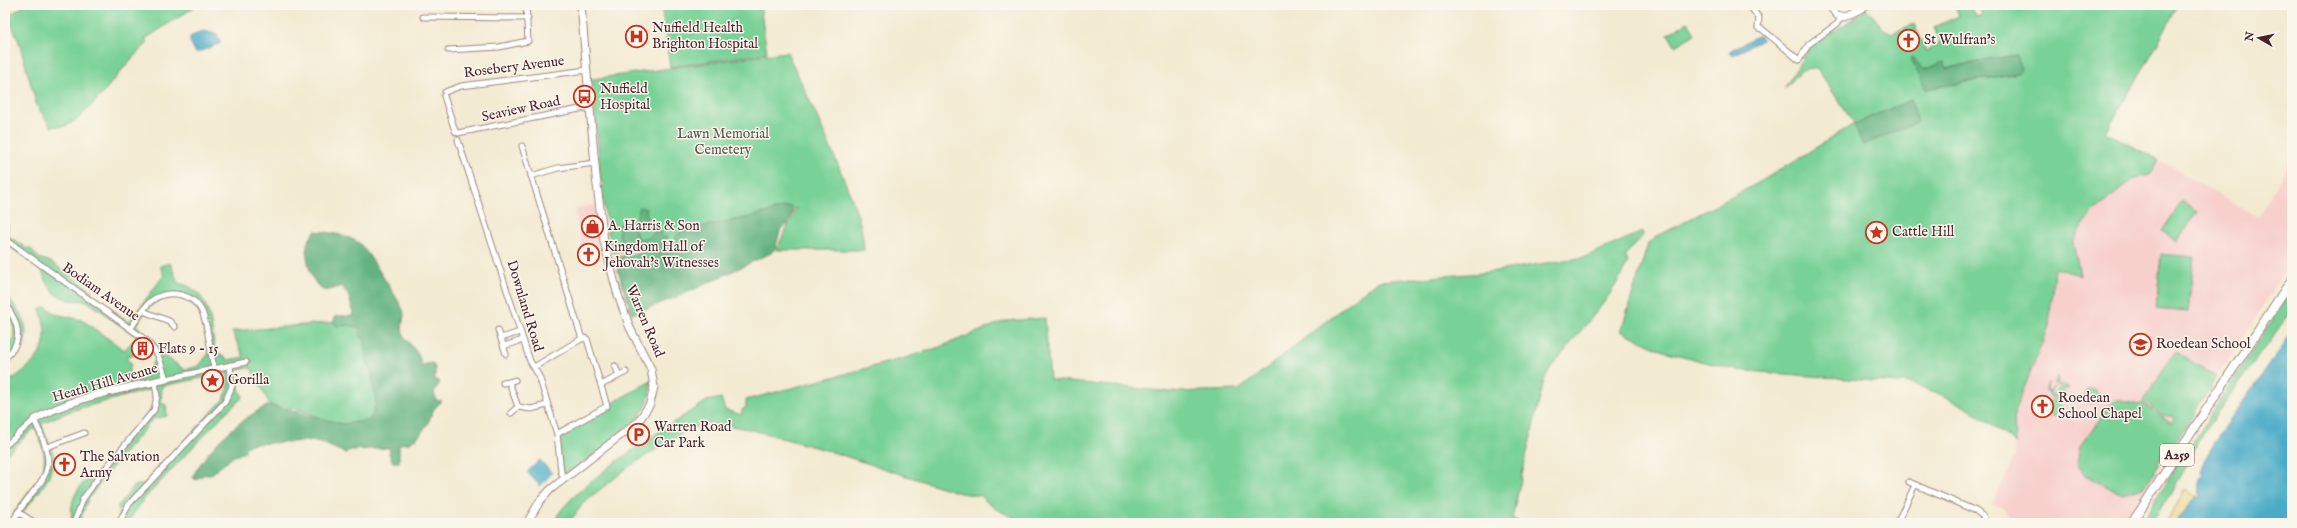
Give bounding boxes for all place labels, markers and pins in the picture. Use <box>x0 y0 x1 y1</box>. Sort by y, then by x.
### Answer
place label: Nuffield Health Brighton Hospital <box>652 19 758 53</box>
hospital icon: Nuffield Health Brighton Hospital <box>623 23 649 49</box>
church icon: St Wulfran's <box>1896 27 1922 53</box>
place label: St Wulfran's <box>1924 31 1996 49</box>
place label: Nuffield Hospital <box>600 80 650 114</box>
bus stop icon: Nuffield Hospital <box>572 84 598 110</box>
shop icon: A. Harris & Son <box>580 213 606 239</box>
place label: A. Harris & Son <box>607 217 700 235</box>
place icon: Cattle Hill <box>1864 219 1890 245</box>
place label: Cattle Hill <box>1892 223 1955 241</box>
place label: Kingdom Hall of Jehovah's Witnesses <box>602 238 719 272</box>
church icon: Kingdom Hall of Jehovah's Witnesses <box>576 242 602 268</box>
school or university icon: Roedean School <box>2127 331 2153 357</box>
place label: Roedean School <box>2156 335 2251 353</box>
building icon: Flats 9 - 15 <box>129 336 155 362</box>
place label: Flats 9 - 15 <box>158 340 219 358</box>
place icon: Gorilla <box>199 367 225 393</box>
place label: Gorilla <box>228 371 270 389</box>
place label: Roedean School Chapel <box>2058 389 2142 423</box>
church icon: Roedean School Chapel <box>2029 393 2055 419</box>
place label: Warren Road Car Park <box>654 418 732 452</box>
parking icon: Warren Road Car Park <box>626 422 652 448</box>
place label: The Salvation Army <box>79 448 160 482</box>
church icon: The Salvation Army <box>51 452 77 478</box>

